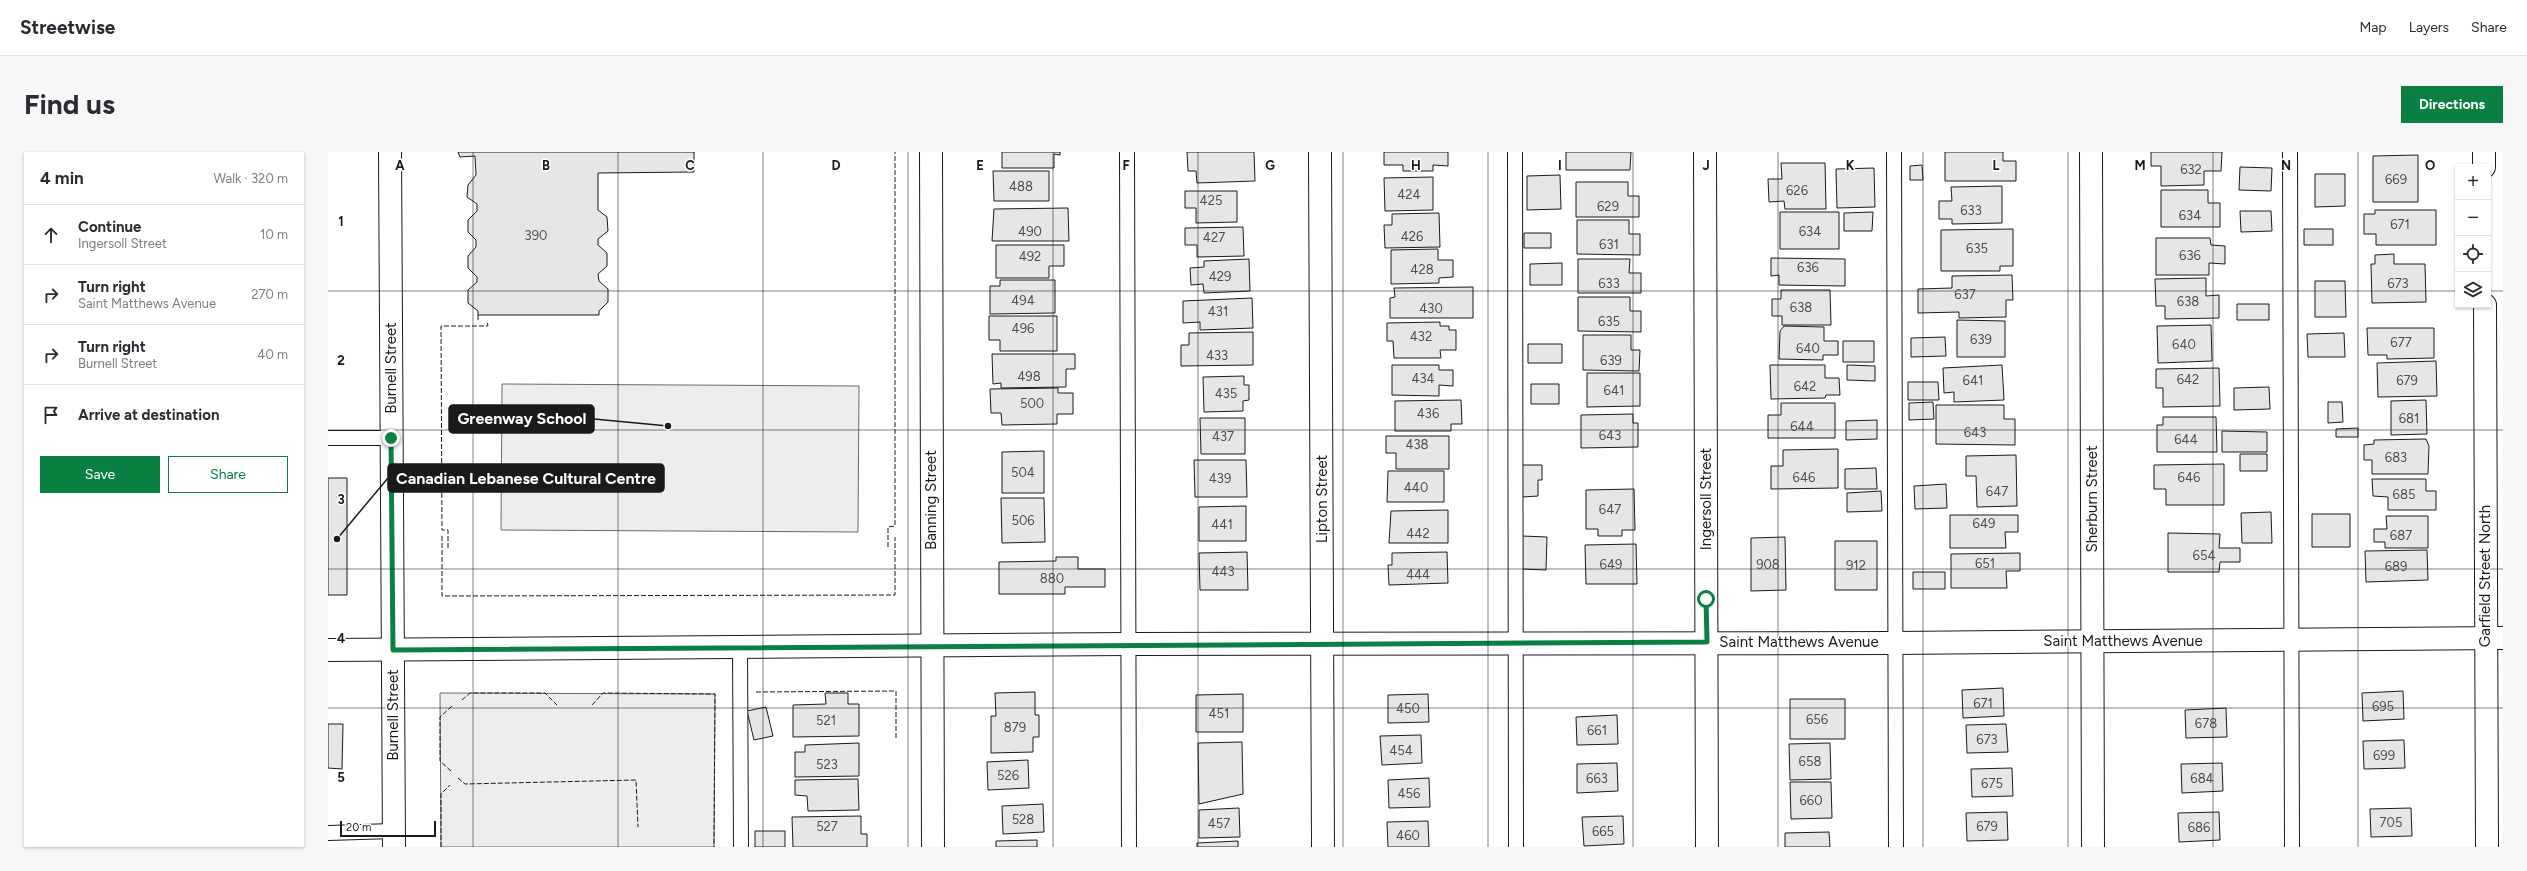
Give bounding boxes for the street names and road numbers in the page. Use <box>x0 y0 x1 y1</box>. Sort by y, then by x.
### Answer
street label: Burnell Street <box>382 322 400 414</box>
street label: Sherburn Street <box>2083 445 2101 553</box>
street label: Ingersoll Street <box>1697 447 1715 550</box>
street label: Banning Street <box>922 450 940 550</box>
street label: Lipton Street <box>1313 454 1331 543</box>
street label: Garfield Street North <box>2476 505 2494 647</box>
street label: Saint Matthews Avenue <box>2043 632 2203 650</box>
street label: Saint Matthews Avenue <box>1719 633 1879 651</box>
street label: Burnell Street <box>384 669 402 761</box>

